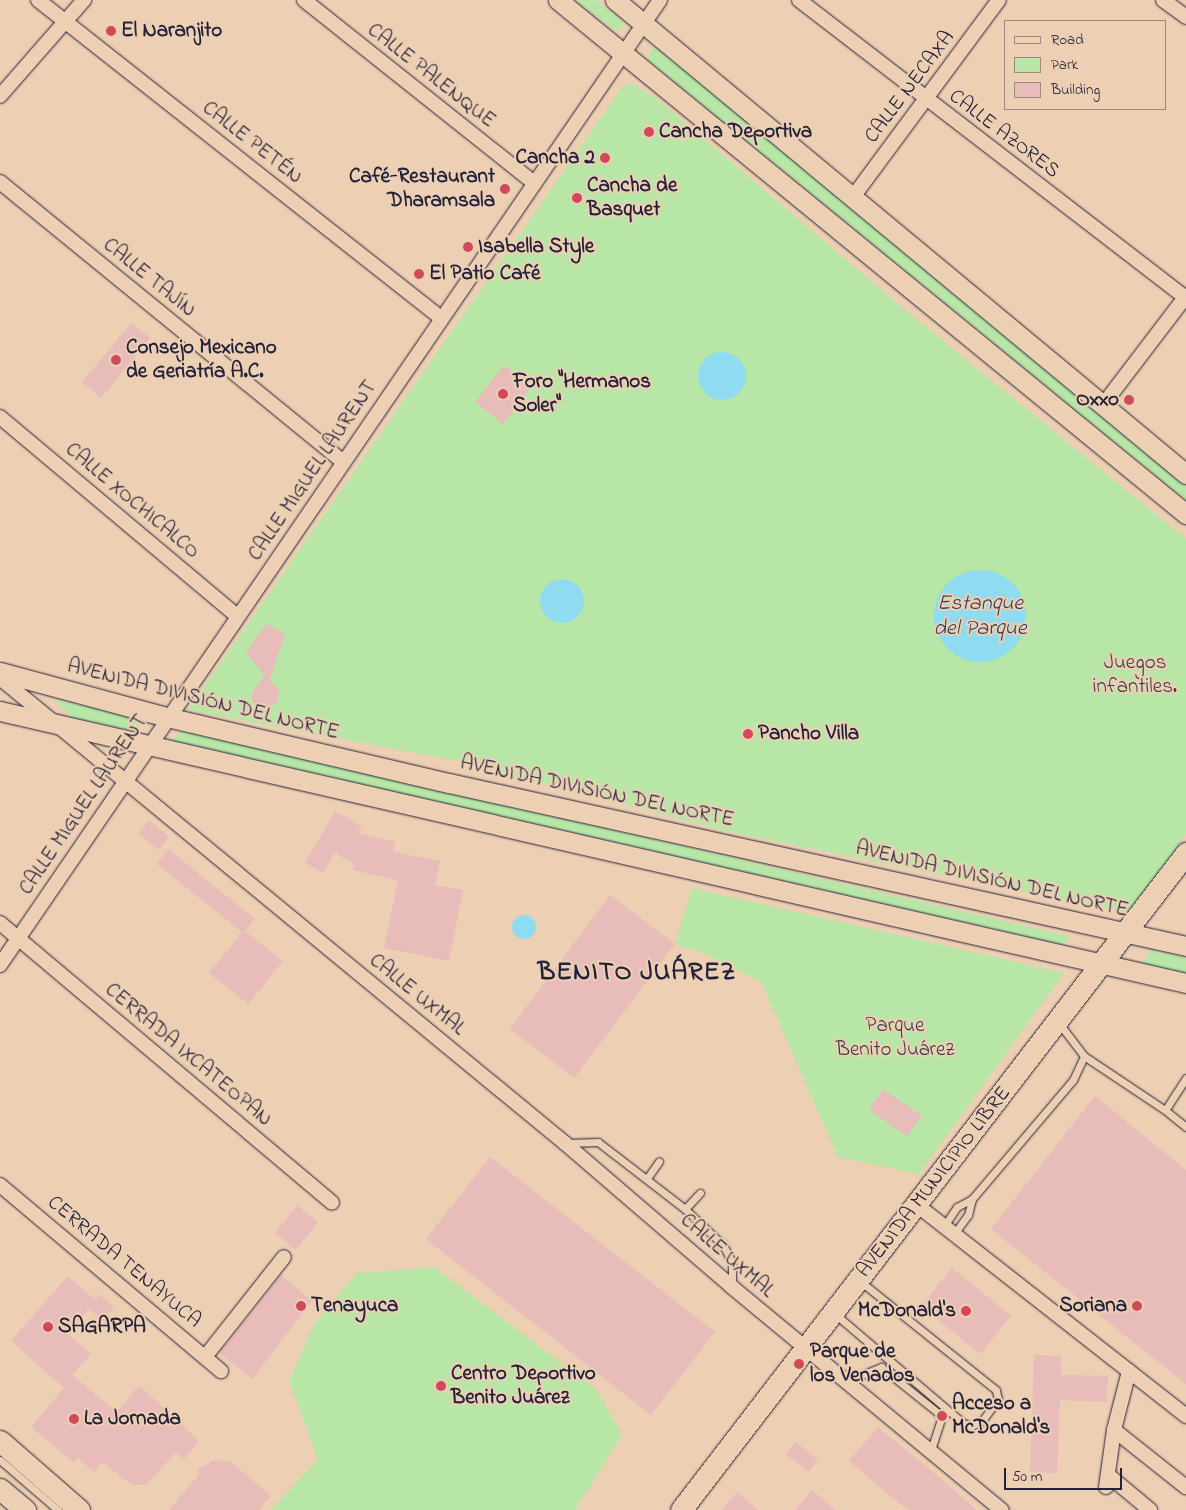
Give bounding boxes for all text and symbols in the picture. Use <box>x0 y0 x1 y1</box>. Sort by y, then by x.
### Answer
place label: El Naranjito <box>121 18 222 44</box>
street label: CALLE PALENQUE <box>362 18 500 134</box>
legend <box>1004 20 1166 110</box>
marker: El Naranjito <box>105 25 117 37</box>
street label: CALLE NECAXA <box>860 26 960 148</box>
text: Road <box>1051 29 1084 51</box>
text: Park <box>1051 54 1078 76</box>
text: Building <box>1051 79 1100 101</box>
street label: CALLE AZORES <box>944 84 1064 184</box>
street label: CALLE PETÉN <box>197 96 307 190</box>
place label: Cancha Deportiva <box>659 119 812 145</box>
marker: Cancha Deportiva <box>643 126 655 138</box>
place label: Cancha 2 <box>515 145 595 171</box>
marker: Cancha 2 <box>599 152 611 164</box>
place label: Café-Restaurant Dharamsala <box>349 164 495 214</box>
place label: Cancha de Basquet <box>587 173 677 223</box>
marker: Café-Restaurant Dharamsala <box>499 183 511 195</box>
marker: Cancha de Basquet <box>571 192 583 204</box>
street label: CALLE TAJÍN <box>97 233 201 323</box>
place label: Isabella Style <box>478 234 594 260</box>
marker: Isabella Style <box>462 241 474 253</box>
place label: El Patio Café <box>429 261 541 287</box>
marker: El Patio Café <box>413 268 425 280</box>
place label: Consejo Mexicano de Geriatría A.C. <box>126 335 277 385</box>
marker: Consejo Mexicano de Geriatría A.C. <box>110 354 122 366</box>
place label: Foro "Hermanos Soler" <box>513 369 651 419</box>
street label: CALLE MIGUEL LAURENT <box>243 376 383 566</box>
place label: Oxxo <box>1076 387 1119 413</box>
marker: Foro "Hermanos Soler" <box>497 388 509 400</box>
marker: Oxxo <box>1123 394 1135 406</box>
street label: CALLE XOCHICALCO <box>60 437 204 565</box>
water label: Estanque del Parque <box>933 591 1027 642</box>
park label: Juegos infantiles. <box>1093 650 1177 700</box>
street label: AVENIDA DIVISIÓN DEL NORTE <box>64 654 342 746</box>
street label: CALLE MIGUEL LAURENT <box>14 710 154 900</box>
place label: Pancho Villa <box>758 721 859 747</box>
marker: Pancho Villa <box>742 728 754 740</box>
street label: AVENIDA DIVISIÓN DEL NORTE <box>458 751 736 833</box>
street label: AVENIDA DIVISIÓN DEL NORTE <box>853 836 1131 924</box>
street label: CALLE UXMAL <box>364 948 470 1042</box>
district label: BENITO JUÁREZ <box>536 958 738 990</box>
street label: CERRADA IXCATEOPAN <box>99 978 277 1132</box>
park label: Parque Benito Juárez <box>836 1013 954 1063</box>
street label: AVENIDA MUNICIPIO LIBRE <box>851 1081 1017 1283</box>
street label: CERRADA TENAYUCA <box>42 1190 206 1334</box>
street label: CALLE UXMAL <box>675 1208 779 1304</box>
place label: Tenayuca <box>311 1293 398 1319</box>
place label: Soriana <box>1059 1293 1127 1319</box>
place label: McDonald's <box>858 1298 956 1324</box>
marker: Tenayuca <box>295 1300 307 1312</box>
marker: Soriana <box>1131 1300 1143 1312</box>
marker: McDonald's <box>960 1305 972 1317</box>
place label: SAGARPA <box>58 1314 146 1340</box>
marker: SAGARPA <box>42 1321 54 1333</box>
place label: Parque de los Venados <box>810 1339 915 1389</box>
marker: Parque de los Venados <box>792 1357 806 1371</box>
place label: Centro Deportivo Benito Juárez <box>451 1361 596 1411</box>
marker: Centro Deportivo Benito Juárez <box>435 1380 447 1392</box>
place label: Acceso a McDonald's <box>952 1391 1050 1441</box>
place label: La Jornada <box>84 1406 181 1432</box>
marker: Acceso a McDonald's <box>936 1410 948 1422</box>
marker: La Jornada <box>68 1413 80 1425</box>
scale bar <box>1006 1458 1124 1490</box>
text: 50 m <box>1012 1466 1042 1488</box>

